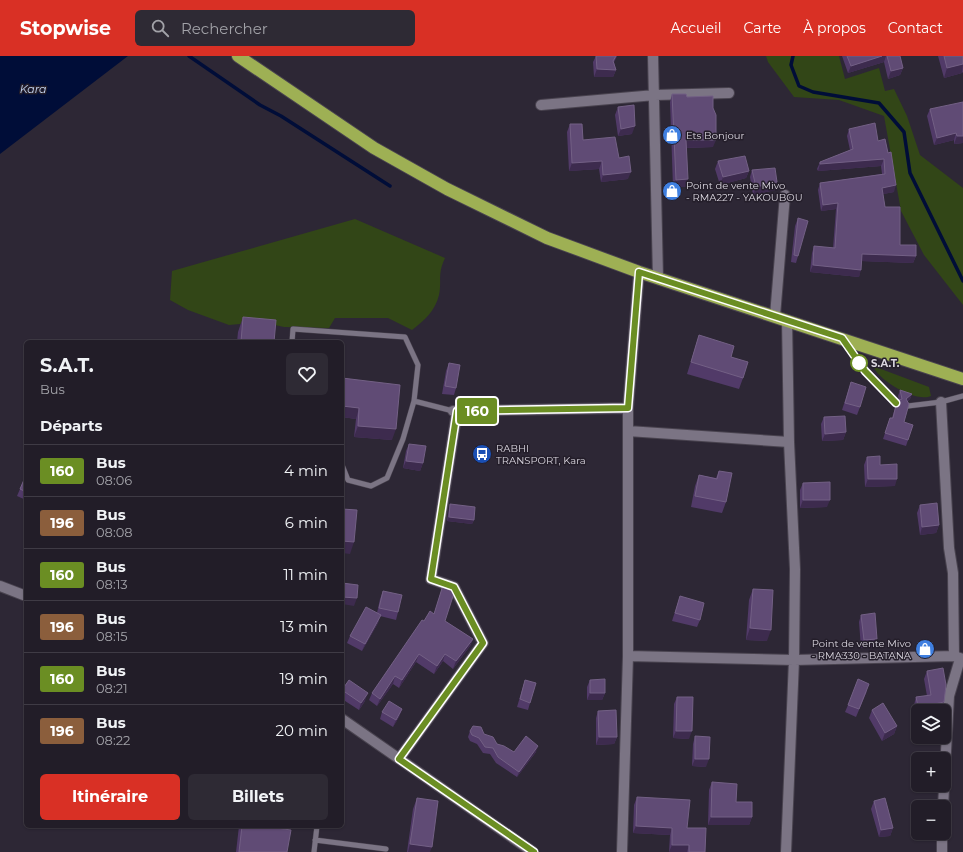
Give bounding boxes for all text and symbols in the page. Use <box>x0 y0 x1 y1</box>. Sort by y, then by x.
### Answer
search box <box>135 10 415 46</box>
text: Stopwise <box>20 17 111 40</box>
icon: search <box>149 17 171 39</box>
text: Rechercher <box>181 19 268 38</box>
text: Accueil <box>671 19 722 37</box>
text: Carte <box>744 19 781 37</box>
text: À propos <box>803 19 866 37</box>
text: Contact <box>888 19 943 37</box>
water label: Kara <box>20 82 46 96</box>
shop icon: Ets Bonjour <box>661 124 683 146</box>
place label: Ets Bonjour <box>686 129 744 142</box>
place label: Point de vente Mivo - RMA227 - YAKOUBOU <box>686 179 803 204</box>
shop icon: Point de vente Mivo - RMA227 - YAKOUBOU <box>661 180 683 202</box>
button: heart <box>286 353 328 395</box>
text: S.A.T. <box>40 354 94 377</box>
marker: S.A.T. <box>850 354 868 372</box>
place label: S.A.T. <box>871 357 900 370</box>
text: Bus <box>40 381 65 397</box>
line badge: 160 <box>454 398 500 424</box>
text: 160 <box>465 402 489 420</box>
text: Départs <box>40 416 103 435</box>
place label: RABHI TRANSPORT, Kara <box>496 442 586 467</box>
bus stop icon: RABHI TRANSPORT, Kara <box>471 443 493 465</box>
text: Bus <box>96 453 126 472</box>
text: 4 min <box>284 461 328 480</box>
text: 160 <box>50 462 74 480</box>
text: 08:06 <box>96 472 132 488</box>
text: Bus <box>96 505 126 524</box>
text: 6 min <box>285 513 328 532</box>
text: 196 <box>50 514 74 532</box>
text: 08:08 <box>96 524 133 540</box>
text: Bus <box>96 557 126 576</box>
text: 11 min <box>283 565 328 584</box>
text: 160 <box>50 566 74 584</box>
text: 08:13 <box>96 576 128 592</box>
text: Bus <box>96 609 126 628</box>
text: 13 min <box>280 617 328 636</box>
text: 196 <box>50 618 74 636</box>
text: 08:15 <box>96 628 128 644</box>
place label: Point de vente Mivo - RMA330 - BATANA <box>811 637 912 662</box>
shop icon: Point de vente Mivo - RMA330 - BATANA <box>914 638 936 660</box>
text: Bus <box>96 661 126 680</box>
text: 19 min <box>279 669 328 688</box>
text: 160 <box>50 670 74 688</box>
text: 08:21 <box>96 680 128 696</box>
map controls <box>911 704 951 840</box>
button: layers <box>911 704 951 744</box>
text: Bus <box>96 713 126 732</box>
text: 20 min <box>276 721 328 740</box>
text: 196 <box>50 722 74 740</box>
text: 08:22 <box>96 732 130 748</box>
button: + <box>911 752 951 792</box>
button: Itinéraire <box>40 774 180 820</box>
button: Billets <box>188 774 328 820</box>
button: − <box>911 800 951 840</box>

